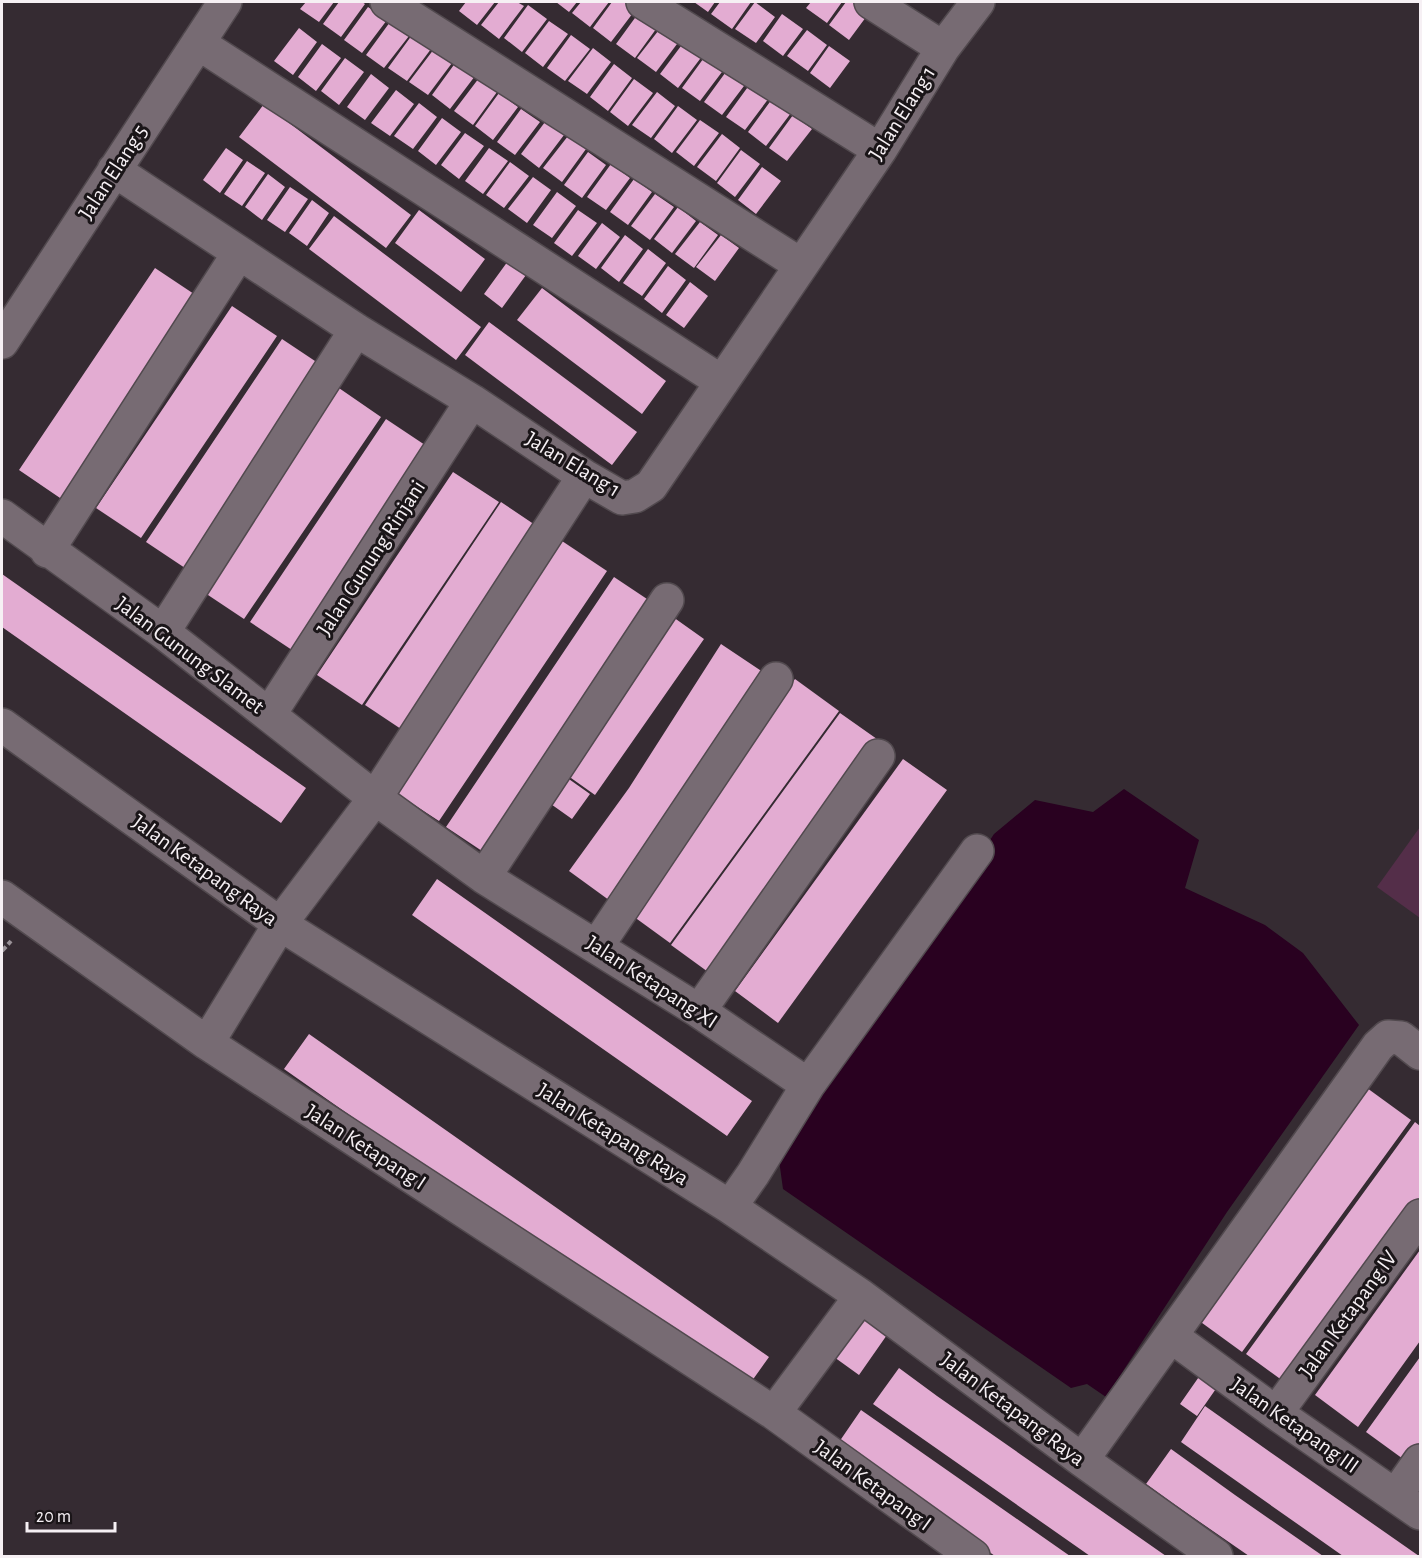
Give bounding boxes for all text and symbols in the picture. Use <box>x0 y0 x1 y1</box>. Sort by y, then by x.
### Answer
street label: Jalan Elang 1 <box>865 62 939 164</box>
street label: Jalan Elang 5 <box>74 121 152 223</box>
street label: Jalan Elang 1 <box>522 427 624 501</box>
street label: Jalan Gunung Rinjani <box>313 477 429 639</box>
street label: Jalan Gunung Slamet <box>112 592 268 718</box>
street label: Jalan Ketapang Raya <box>128 810 282 930</box>
street label: Jalan Ketapang XI <box>582 932 722 1032</box>
street label: Jalan Ketapang Raya <box>534 1079 692 1189</box>
street label: Jalan Ketapang I <box>302 1100 430 1194</box>
street label: Jalan Ketapang IV <box>1295 1246 1401 1381</box>
street label: Jalan Ketapang Raya <box>937 1348 1089 1470</box>
street label: Jalan Ketapang III <box>1227 1373 1363 1477</box>
street label: Jalan Ketapang I <box>811 1435 935 1535</box>
scale bar <box>27 1495 116 1533</box>
text: 20 m <box>36 1508 71 1526</box>

